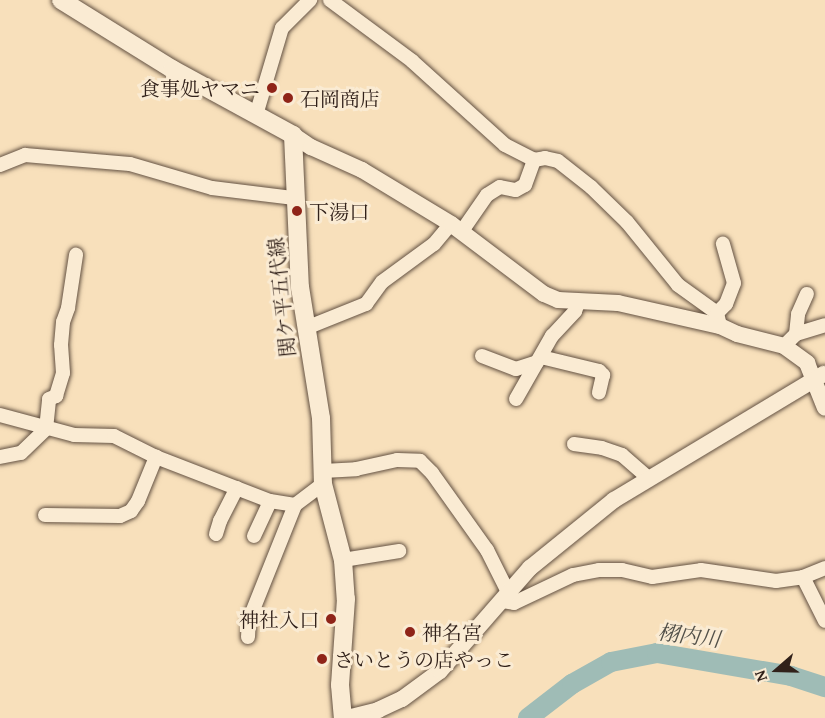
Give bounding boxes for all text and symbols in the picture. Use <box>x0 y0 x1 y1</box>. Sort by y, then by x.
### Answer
place label: 食事処ヤマニ <box>140 76 260 100</box>
marker: 食事処ヤマニ <box>265 81 279 95</box>
place label: 石岡商店 <box>300 86 380 110</box>
marker: 石岡商店 <box>281 91 295 105</box>
place label: 下湯口 <box>309 199 369 223</box>
marker: 下湯口 <box>290 204 304 218</box>
street label: 関ケ平五代線 <box>263 236 299 358</box>
place label: 神社入口 <box>239 607 319 631</box>
marker: 神社入口 <box>324 612 338 626</box>
place label: 神名宮 <box>422 620 482 644</box>
water label: 栩内川 <box>656 620 722 652</box>
marker: 神名宮 <box>403 625 417 639</box>
north arrow <box>747 640 807 700</box>
place label: さいとうの店やっこ <box>334 647 514 671</box>
marker: さいとうの店やっこ <box>315 652 329 666</box>
text: N <box>747 667 773 685</box>

